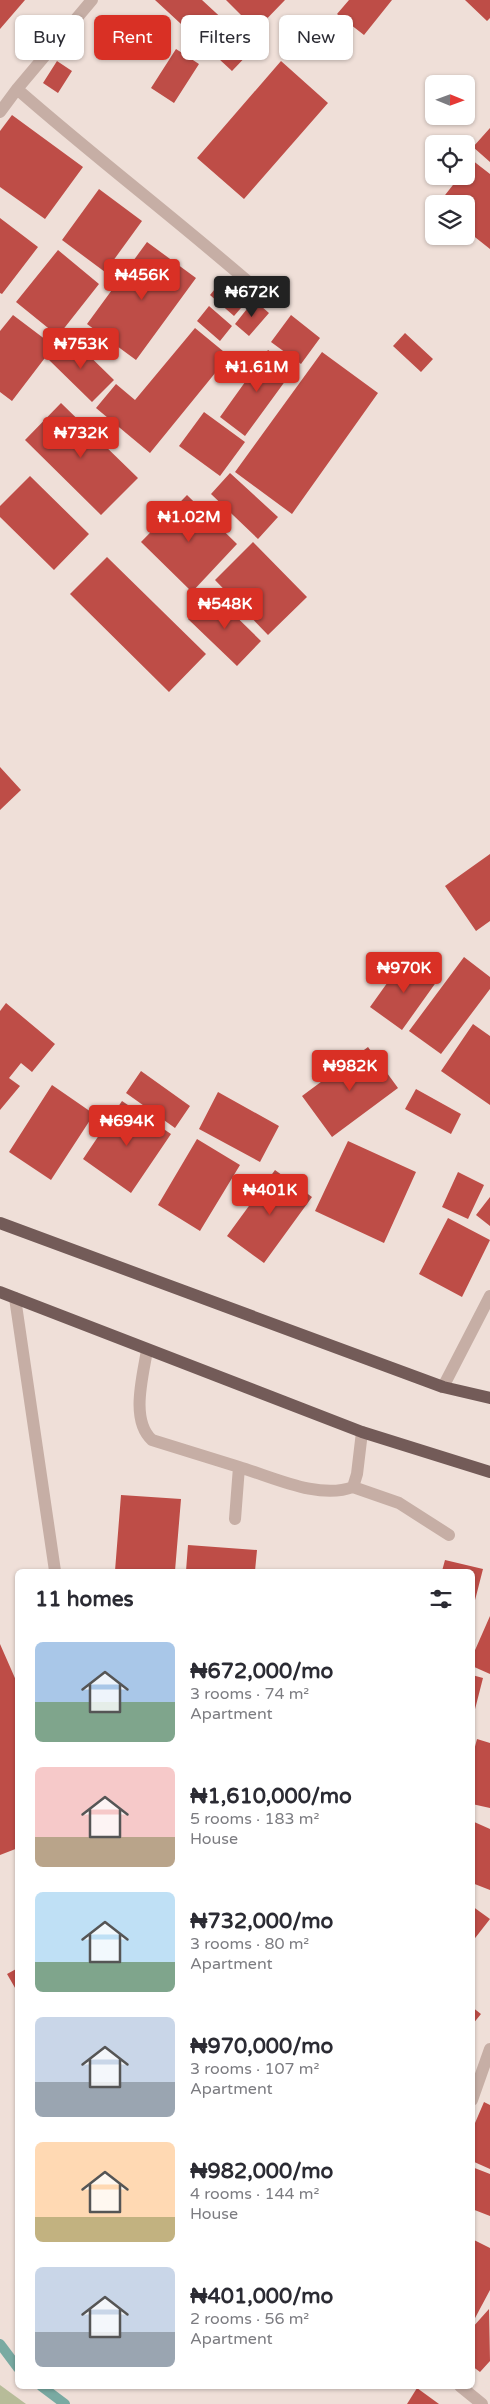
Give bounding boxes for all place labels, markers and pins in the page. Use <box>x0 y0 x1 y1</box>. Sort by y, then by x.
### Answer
pin: ₦456K <box>107 258 177 301</box>
pin: ₦672K <box>217 276 287 318</box>
pin: ₦753K <box>46 328 116 370</box>
pin: ₦1.61M <box>216 350 298 393</box>
pin: ₦732K <box>46 416 116 459</box>
pin: ₦1.02M <box>148 500 230 543</box>
pin: ₦548K <box>190 588 260 630</box>
pin: ₦970K <box>369 952 439 994</box>
pin: ₦982K <box>315 1050 385 1092</box>
pin: ₦694K <box>92 1104 162 1147</box>
pin: ₦401K <box>235 1174 305 1216</box>

